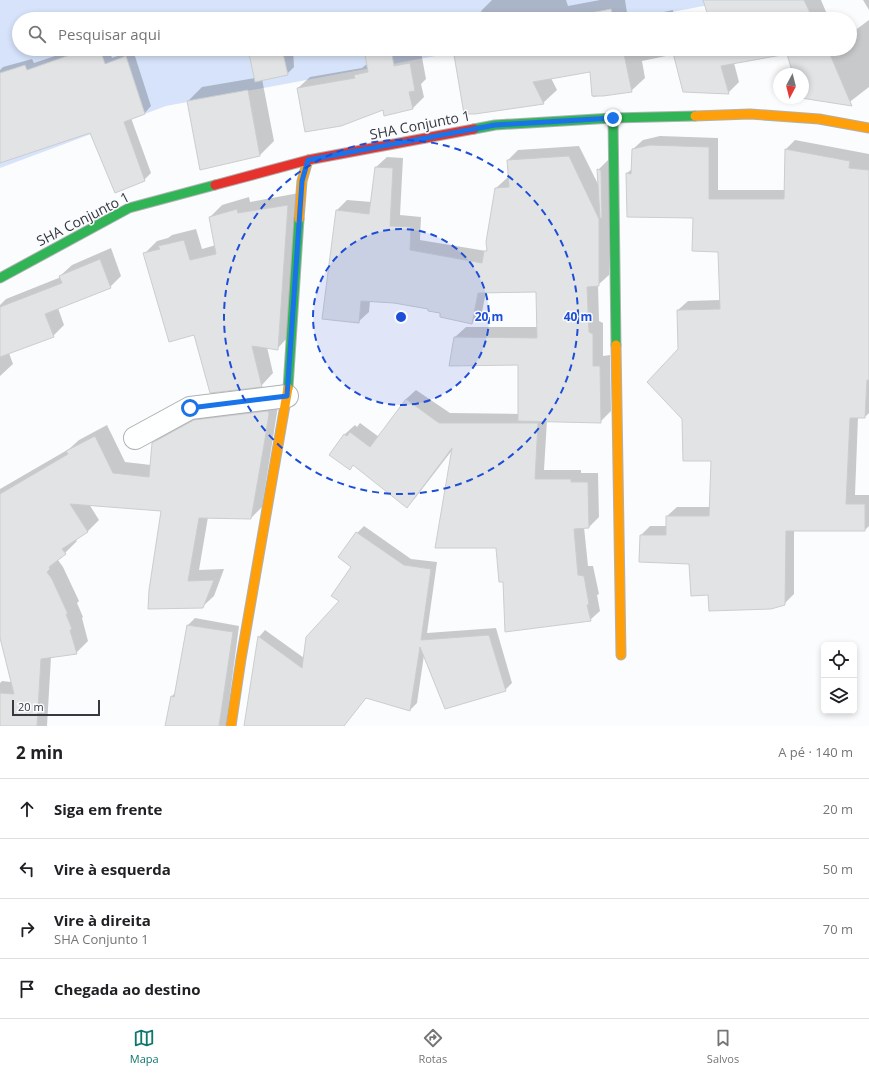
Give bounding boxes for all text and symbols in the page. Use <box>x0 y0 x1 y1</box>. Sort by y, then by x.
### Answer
search box <box>12 12 857 56</box>
icon: search <box>26 23 48 45</box>
text: Pesquisar aqui <box>58 24 161 44</box>
north arrow <box>773 68 809 104</box>
street label: SHA Conjunto 1 <box>368 105 472 144</box>
route end <box>604 109 622 127</box>
street label: SHA Conjunto 1 <box>33 187 133 250</box>
text: 20 m <box>475 308 503 325</box>
text: 40 m <box>564 308 592 325</box>
centre of rings <box>394 310 408 324</box>
route start <box>181 399 199 417</box>
map controls <box>821 642 857 714</box>
button: locate <box>821 642 857 678</box>
button: layers <box>821 678 857 714</box>
scale bar <box>12 698 100 717</box>
text: 20 m <box>18 699 44 714</box>
text: 2 min <box>16 741 63 764</box>
text: A pé · 140 m <box>778 743 853 761</box>
icon: ahead <box>16 798 38 820</box>
text: Siga em frente <box>54 799 162 819</box>
text: 20 m <box>823 800 853 818</box>
icon: left <box>16 858 38 880</box>
text: Vire à esquerda <box>54 859 171 879</box>
text: 50 m <box>823 860 853 878</box>
text: Vire à direita <box>54 910 151 930</box>
icon: right <box>16 918 38 940</box>
text: 70 m <box>823 920 853 938</box>
text: SHA Conjunto 1 <box>54 930 149 948</box>
icon: arrive <box>16 978 38 1000</box>
text: Chegada ao destino <box>54 979 201 999</box>
tab: Mapa <box>130 1027 159 1066</box>
tab: Rotas <box>418 1027 447 1066</box>
tab: Salvos <box>707 1027 739 1066</box>

